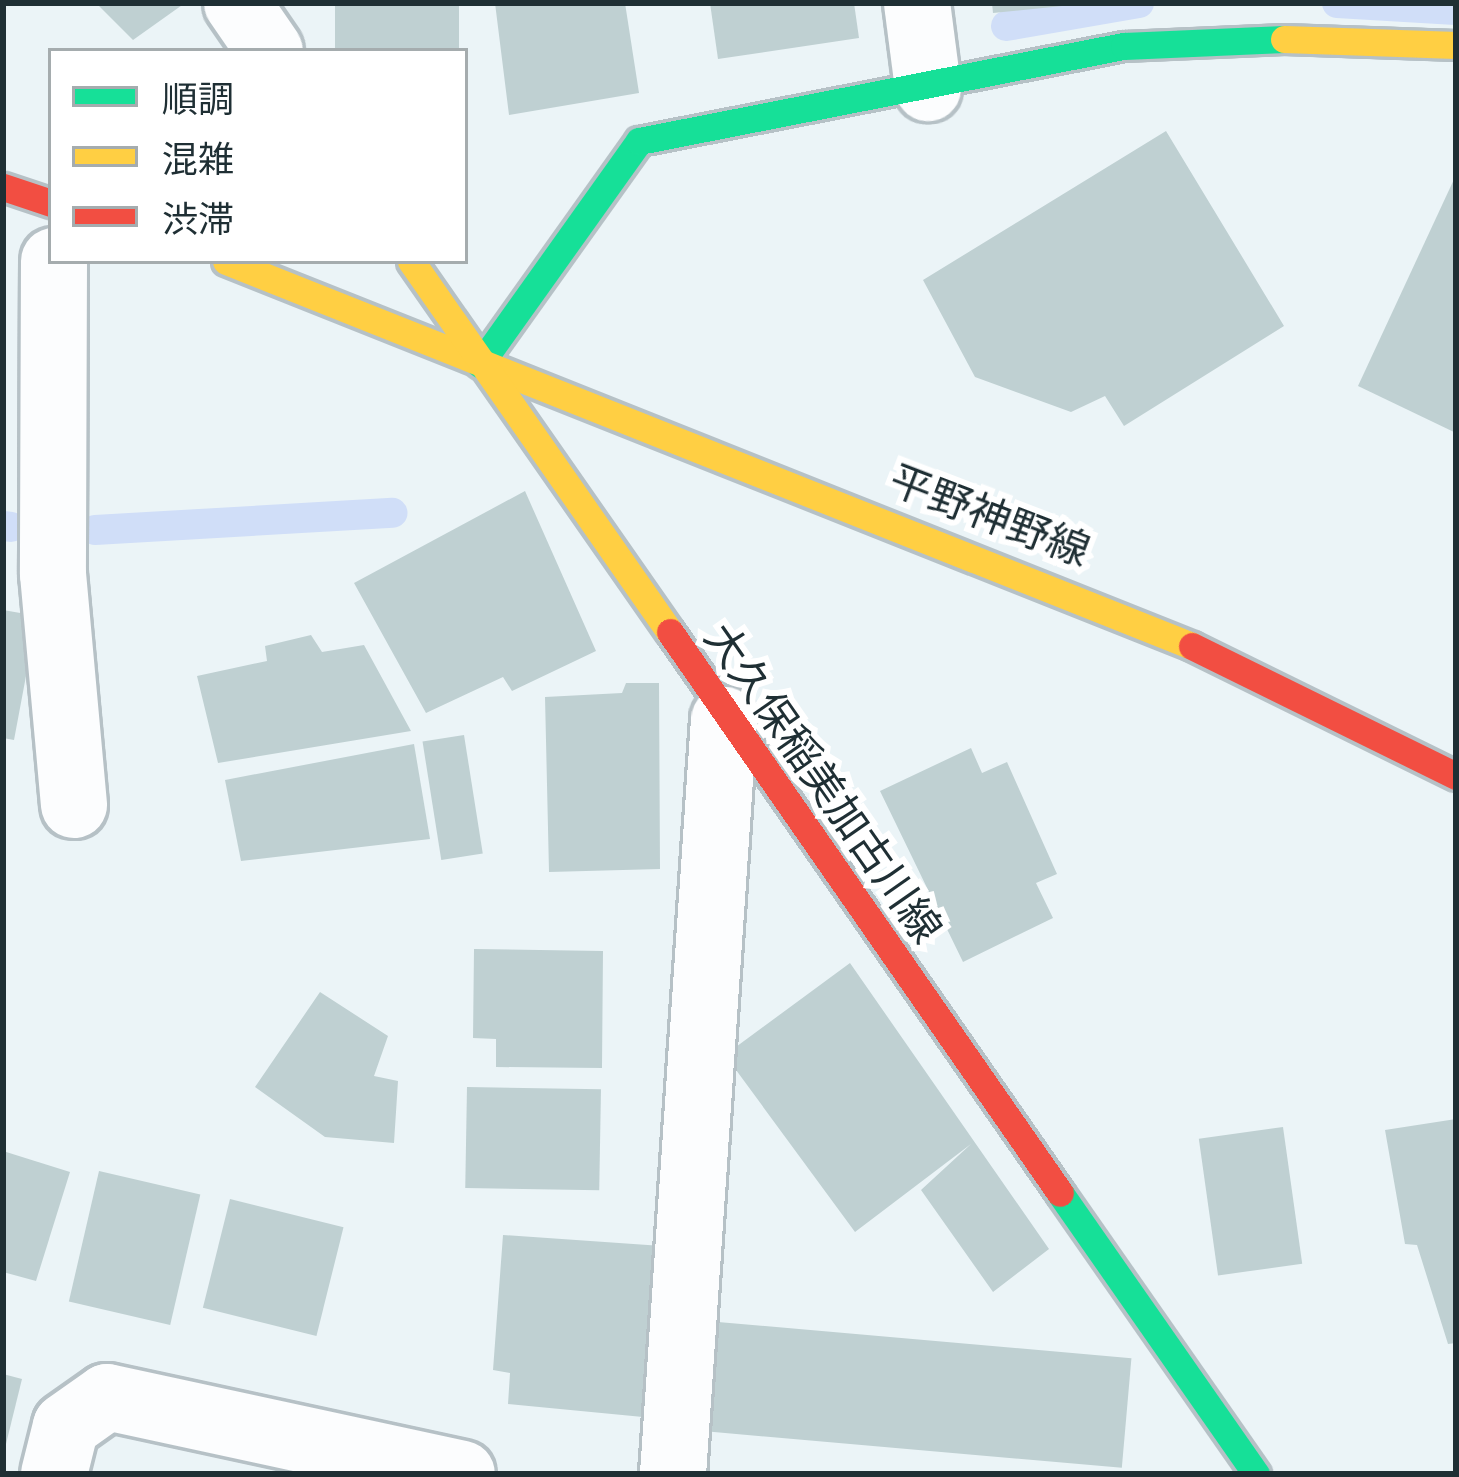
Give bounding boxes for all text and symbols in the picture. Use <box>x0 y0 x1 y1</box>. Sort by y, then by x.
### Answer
legend <box>48 48 468 264</box>
text: 順調 <box>162 83 234 119</box>
text: 混雑 <box>162 143 234 179</box>
text: 渋滞 <box>162 203 234 239</box>
street label: 平野神野線 <box>882 456 1096 578</box>
street label: 大久保稲美加古川線 <box>693 615 951 953</box>

